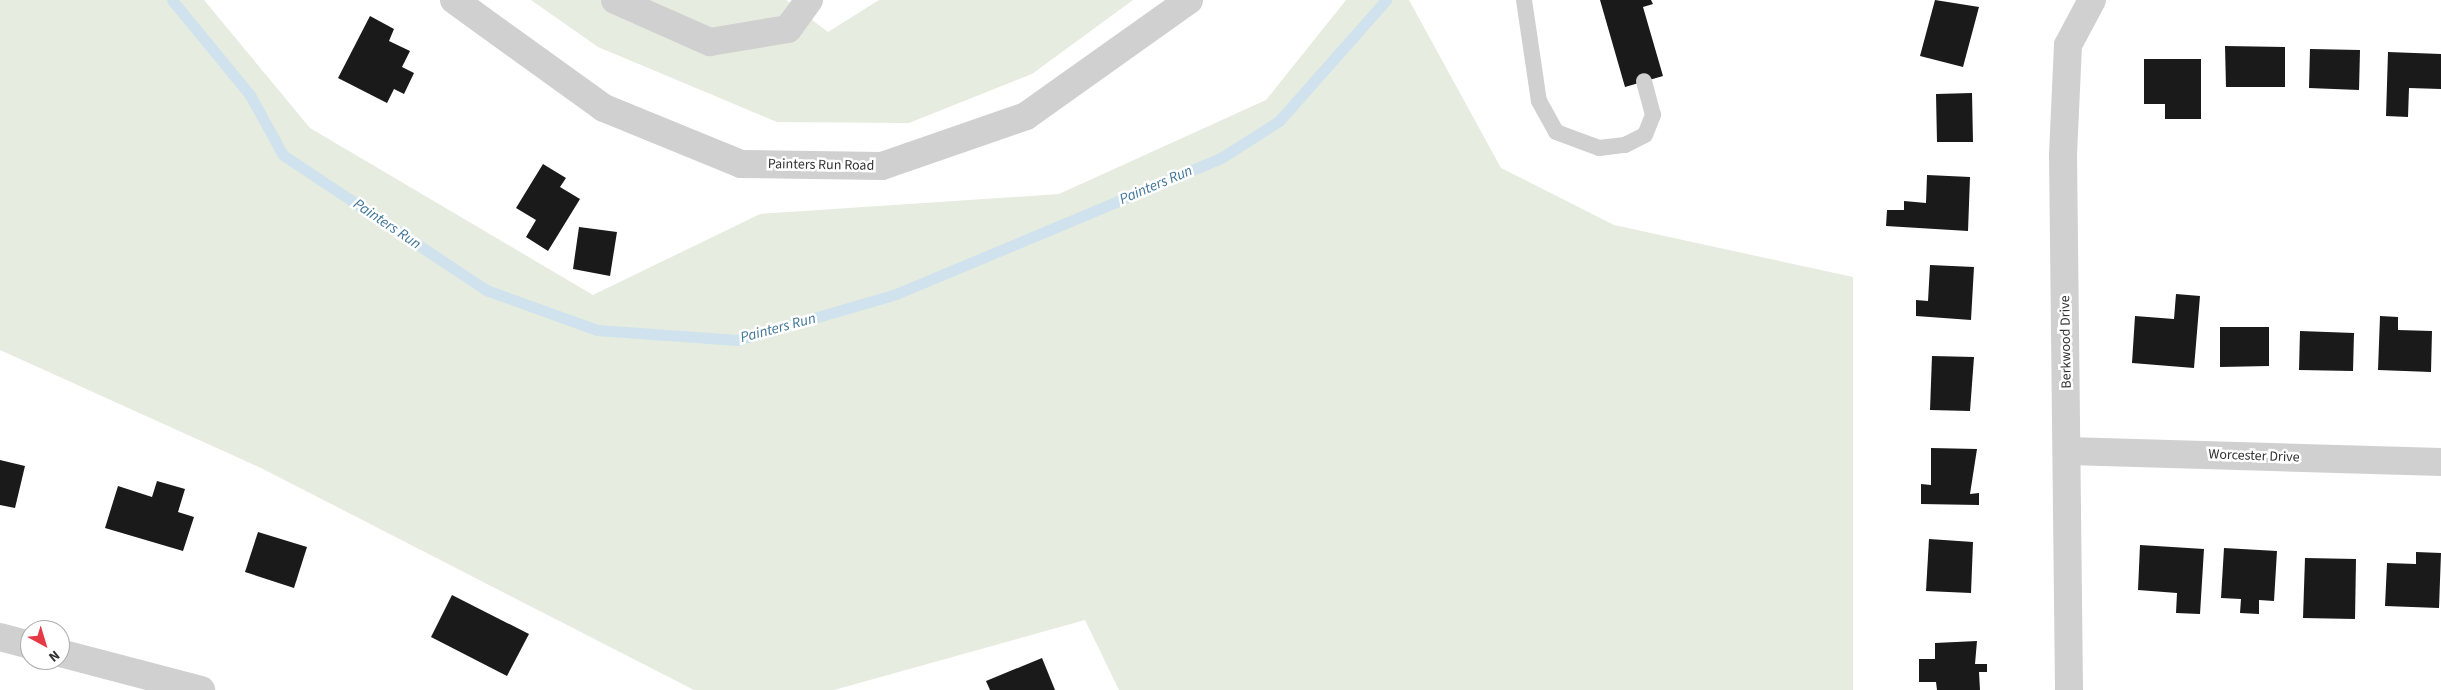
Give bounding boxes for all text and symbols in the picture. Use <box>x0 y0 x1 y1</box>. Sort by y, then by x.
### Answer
street label: Painters Run Road <box>768 156 874 174</box>
water label: Painters Run <box>1117 162 1195 208</box>
water label: Painters Run <box>350 195 424 253</box>
street label: Berkwood Drive <box>2057 295 2075 389</box>
water label: Painters Run <box>738 309 818 347</box>
street label: Worcester Drive <box>2208 446 2300 466</box>
north arrow <box>20 620 70 670</box>
text: N <box>44 645 64 667</box>

